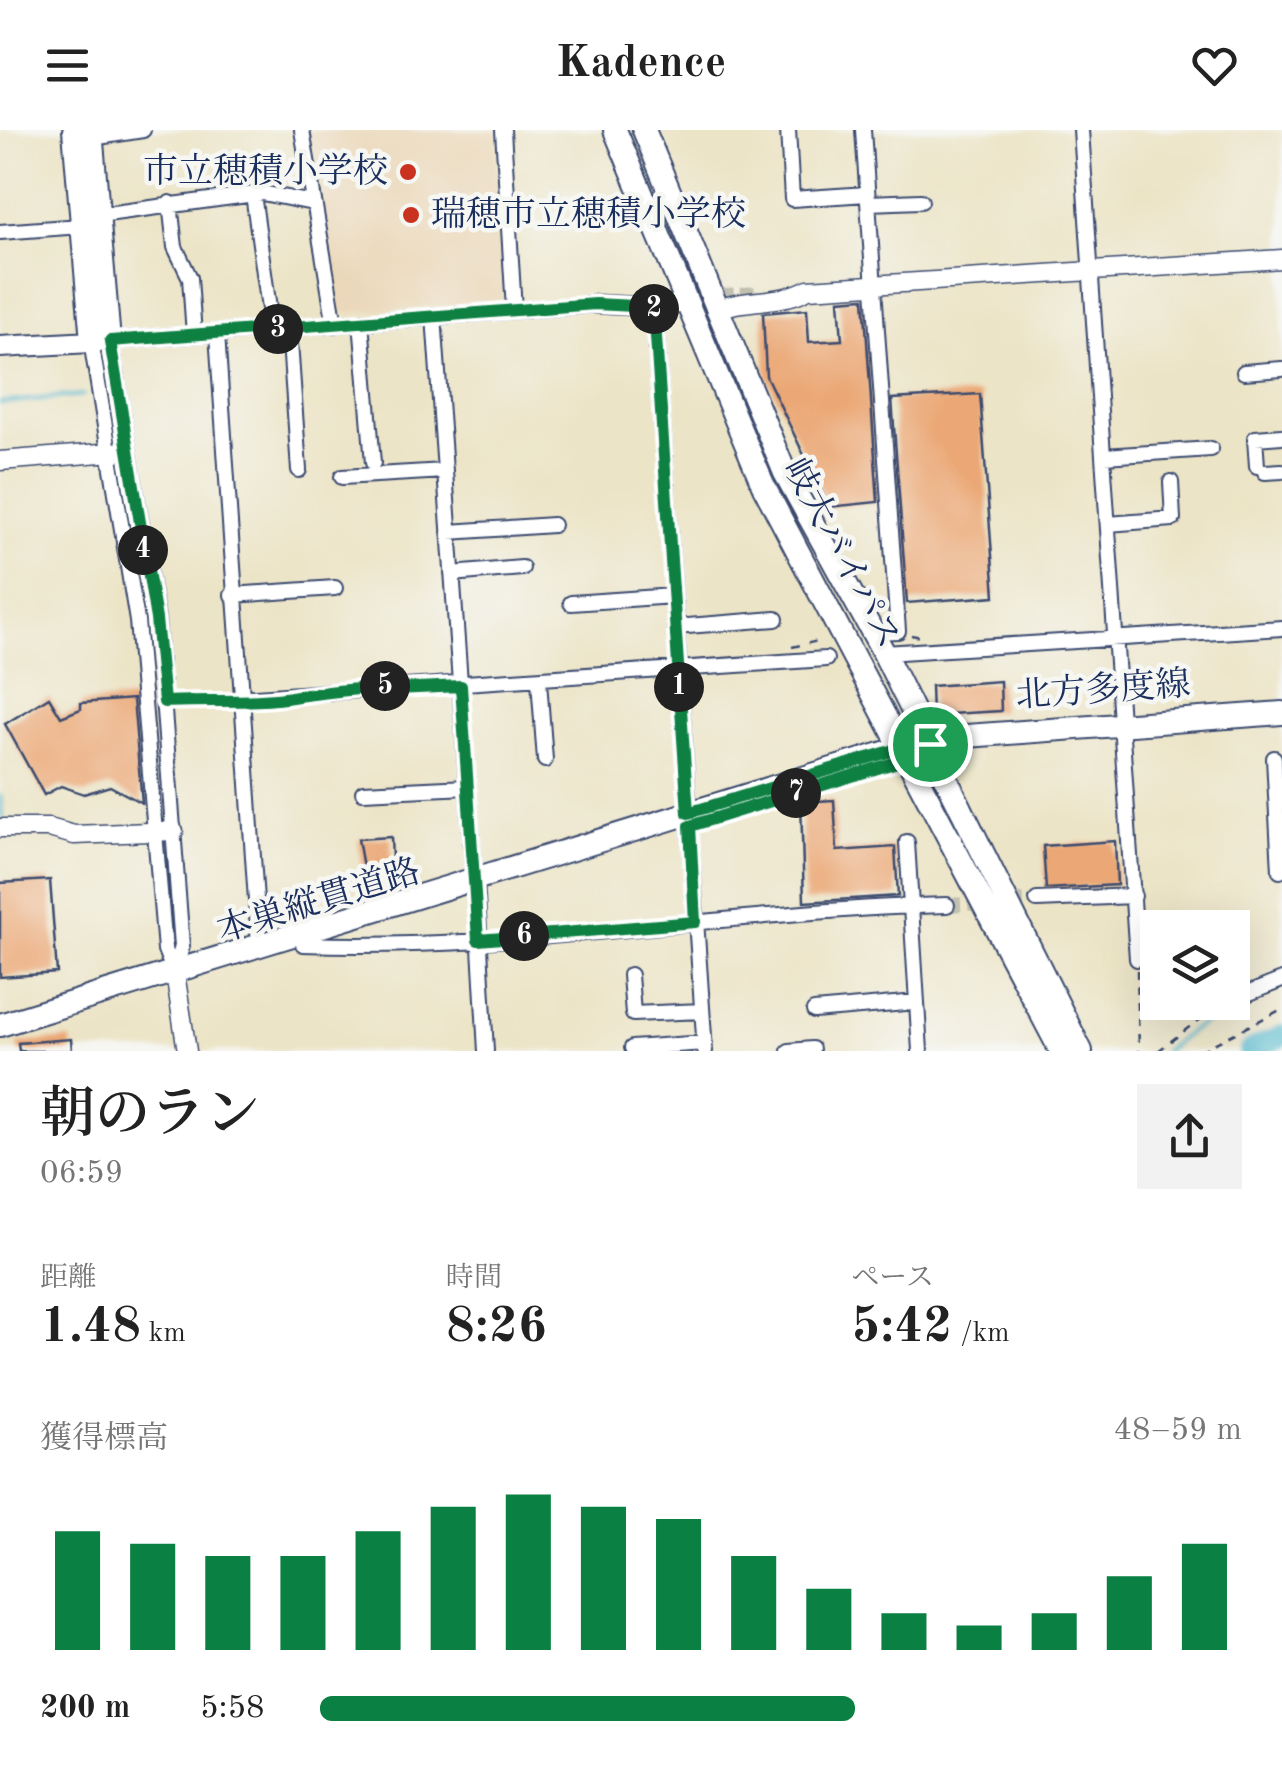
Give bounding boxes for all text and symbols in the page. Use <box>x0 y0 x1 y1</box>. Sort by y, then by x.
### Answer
icon: menu <box>40 38 95 93</box>
icon: heart <box>1187 38 1242 93</box>
text: Kadence <box>556 42 726 87</box>
place label: 市立穂積小学校 <box>143 152 388 190</box>
marker: 市立穂積小学校 <box>397 161 419 183</box>
place label: 瑞穂市立穂積小学校 <box>431 195 746 233</box>
marker: 瑞穂市立穂積小学校 <box>400 204 422 226</box>
pin: 2 <box>629 284 679 334</box>
text: 2 <box>646 295 662 323</box>
pin: 3 <box>253 304 303 354</box>
text: 3 <box>270 315 286 343</box>
street label: 岐大バイパス <box>776 452 908 655</box>
pin: 4 <box>118 525 168 575</box>
text: 4 <box>135 536 151 564</box>
pin: 5 <box>360 661 410 711</box>
pin: 1 <box>654 662 704 712</box>
street label: 北方多度線 <box>1014 664 1192 715</box>
text: 5 <box>377 672 393 700</box>
text: 1 <box>671 673 687 701</box>
pin <box>888 702 973 787</box>
icon: arrive <box>903 717 958 772</box>
pin: 7 <box>771 768 821 818</box>
text: 7 <box>788 779 804 807</box>
street label: 本巣縦貫道路 <box>213 852 425 949</box>
map controls <box>1140 910 1250 1020</box>
button: layers <box>1140 910 1250 1020</box>
pin: 6 <box>499 911 549 961</box>
text: 6 <box>516 922 532 950</box>
button: share <box>1137 1084 1242 1189</box>
text: 朝のラン <box>40 1089 260 1144</box>
text: 06:59 <box>40 1158 123 1190</box>
text: 距離 <box>40 1265 96 1293</box>
text: 時間 <box>446 1265 502 1293</box>
text: ペース <box>851 1265 934 1293</box>
text: 1.48 <box>40 1303 141 1353</box>
text: 8:26 <box>446 1303 547 1353</box>
text: 5:42 <box>851 1303 952 1353</box>
text: km <box>141 1320 186 1348</box>
text: /km <box>952 1320 1010 1348</box>
text: 48–59 m <box>1114 1415 1242 1447</box>
text: 獲得標高 <box>40 1424 168 1456</box>
text: 200 m <box>40 1693 130 1725</box>
text: 5:58 <box>200 1693 265 1725</box>

